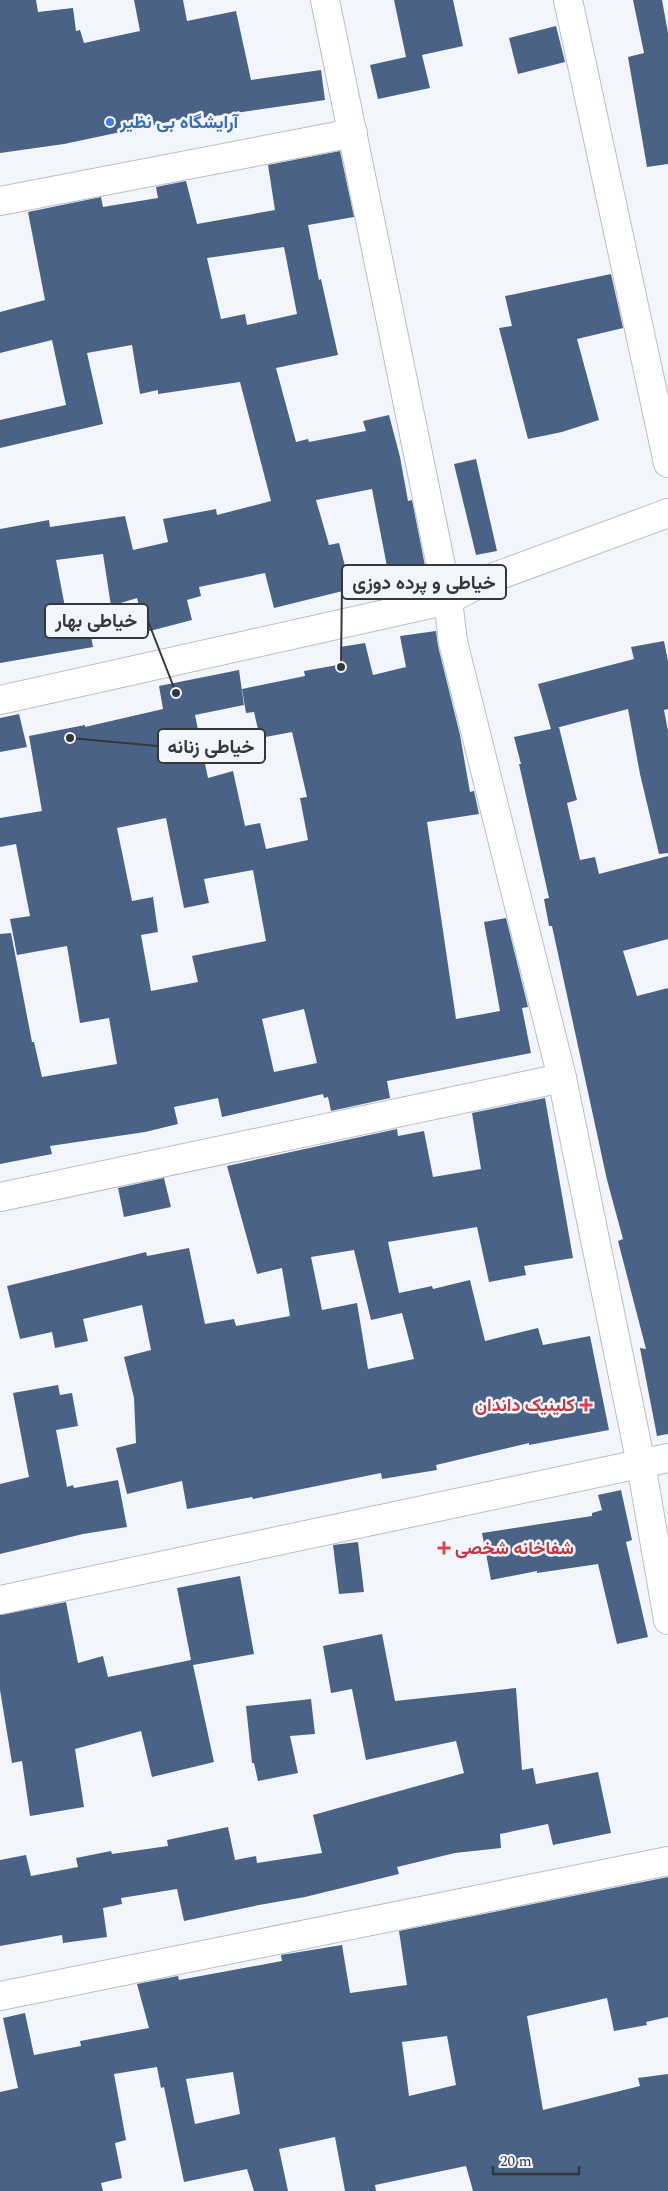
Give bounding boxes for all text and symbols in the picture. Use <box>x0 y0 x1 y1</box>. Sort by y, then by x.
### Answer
place label: آرایشگاه بی نظیر <box>119 109 240 136</box>
marker: آرایشگاه بی نظیر <box>104 116 116 128</box>
callout: خیاطی و پرده دوزی <box>342 565 506 599</box>
text: خیاطی و پرده دوزی <box>352 569 496 598</box>
callout: خیاطی بهار <box>45 604 148 638</box>
text: خیاطی بهار <box>54 607 137 636</box>
callout: خیاطی زنانه <box>158 729 265 763</box>
text: خیاطی زنانه <box>168 733 255 762</box>
place label: کلینیک داندان <box>474 1392 575 1419</box>
marker: کلینیک داندان <box>579 1398 593 1412</box>
place label: شفاخانه شخصی <box>455 1535 574 1562</box>
marker: شفاخانه شخصی <box>437 1541 451 1555</box>
scale bar <box>493 2144 579 2176</box>
text: 20 m <box>500 2150 532 2173</box>

